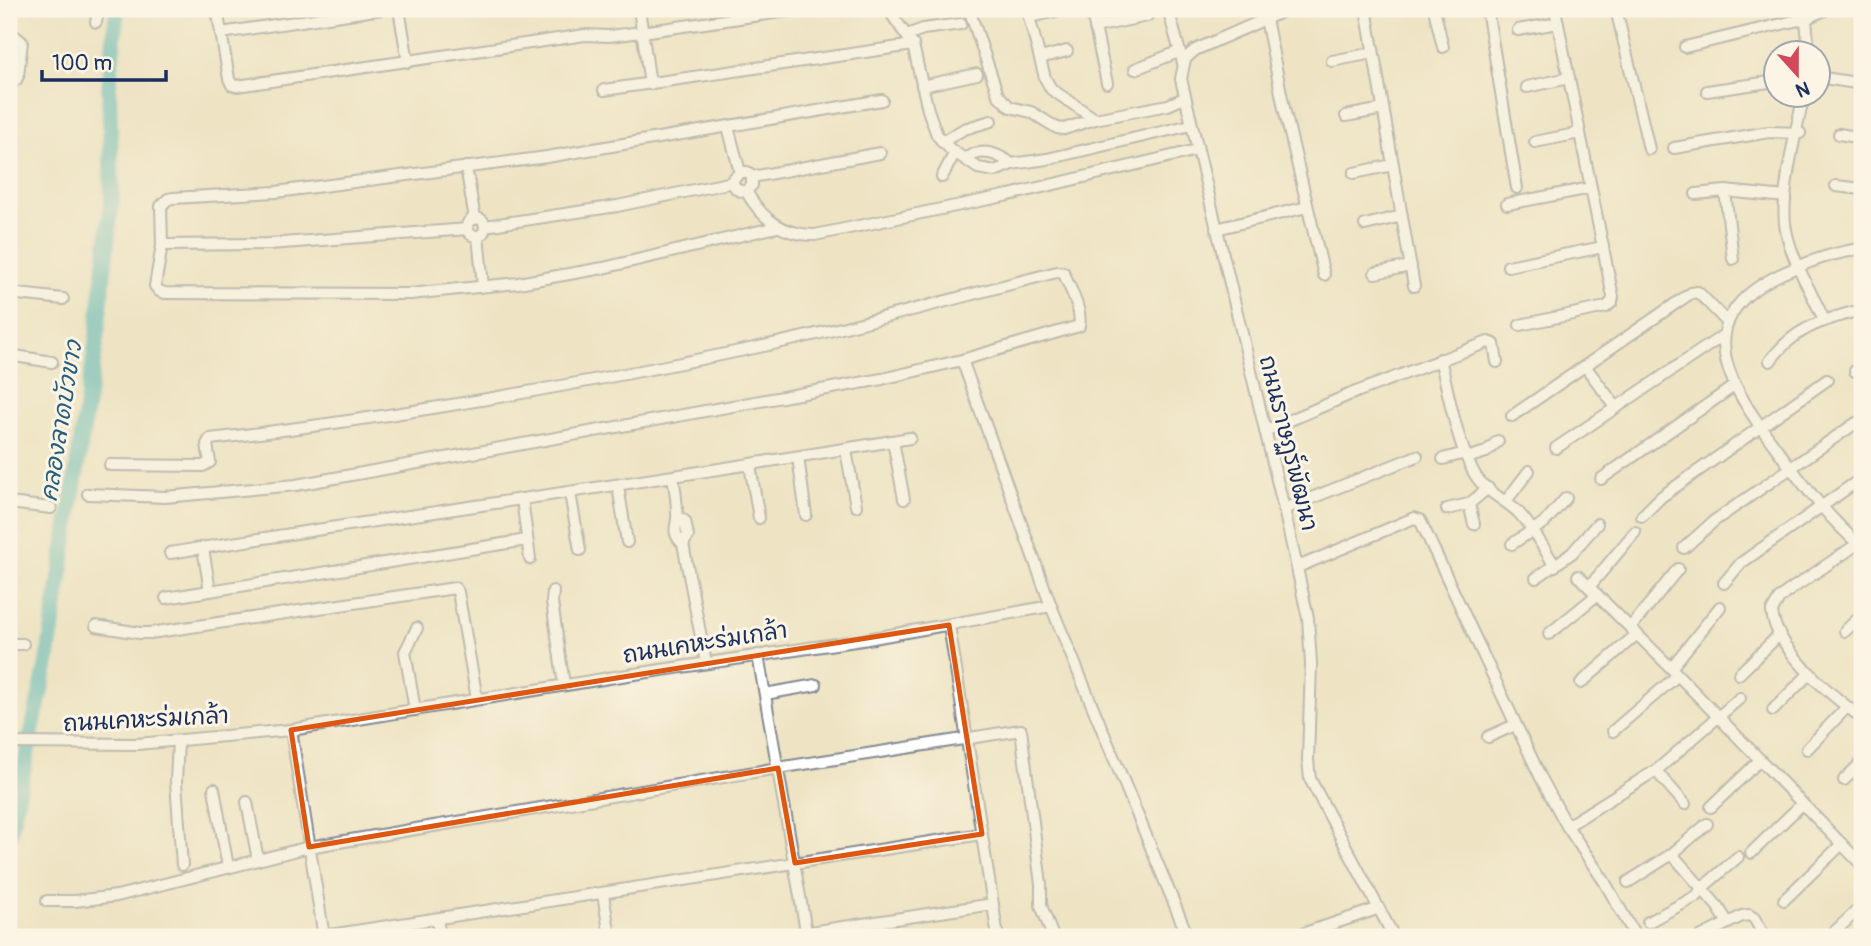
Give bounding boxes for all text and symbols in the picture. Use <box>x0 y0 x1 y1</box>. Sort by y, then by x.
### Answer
scale bar <box>42 38 166 82</box>
north arrow <box>1762 38 1832 108</box>
text: 100 m <box>52 50 112 77</box>
text: N <box>1792 75 1813 102</box>
water label: คลองลาดบัวขาว <box>34 337 89 503</box>
street label: ถนนราษฏร์พัฒนา <box>1252 352 1326 534</box>
street label: ถนนเคหะร่มเกล้า <box>621 614 789 670</box>
street label: ถนนเคหะร่มเกล้า <box>62 700 230 738</box>

